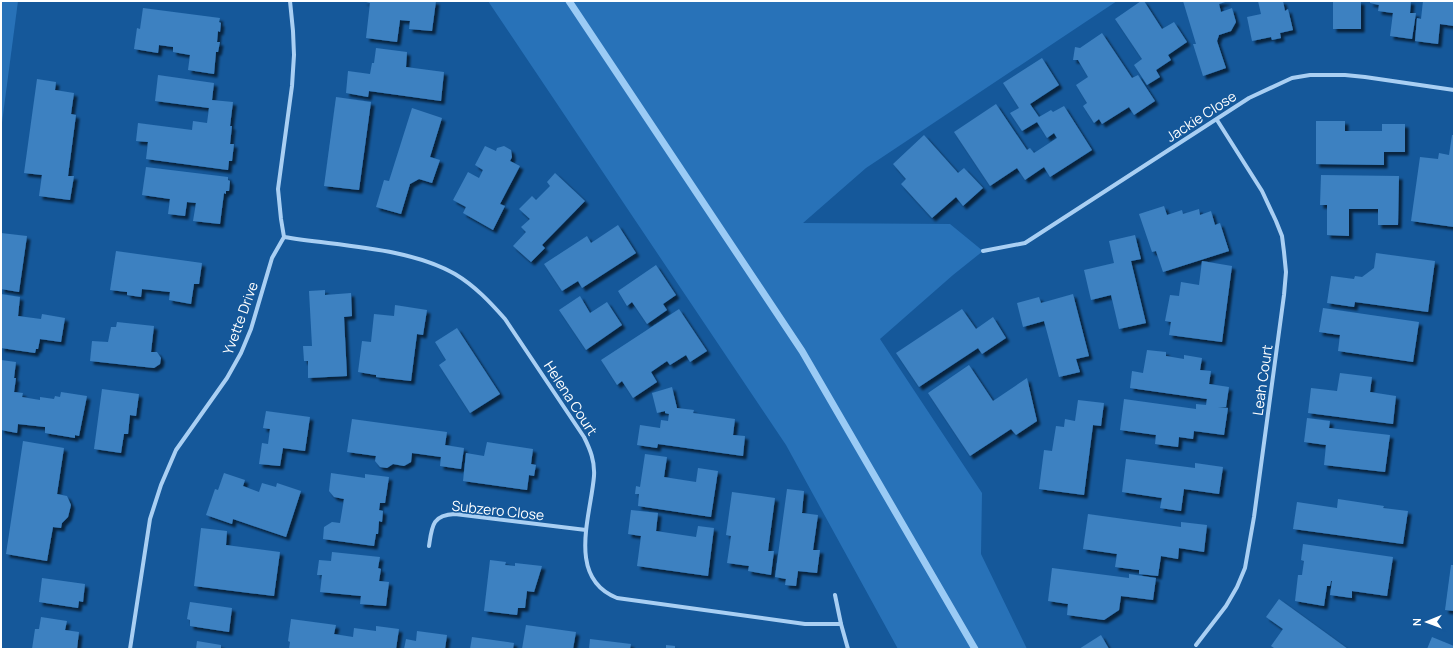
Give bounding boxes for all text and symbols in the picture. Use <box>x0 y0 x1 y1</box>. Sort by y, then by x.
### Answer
street label: Jackie Close <box>1162 86 1240 146</box>
street label: Yvette Drive <box>218 279 262 357</box>
street label: Leah Court <box>1248 343 1276 417</box>
street label: Helena Court <box>540 357 602 439</box>
street label: Subzero Close <box>451 496 545 524</box>
north arrow <box>1407 602 1447 642</box>
text: N <box>1409 618 1424 626</box>

